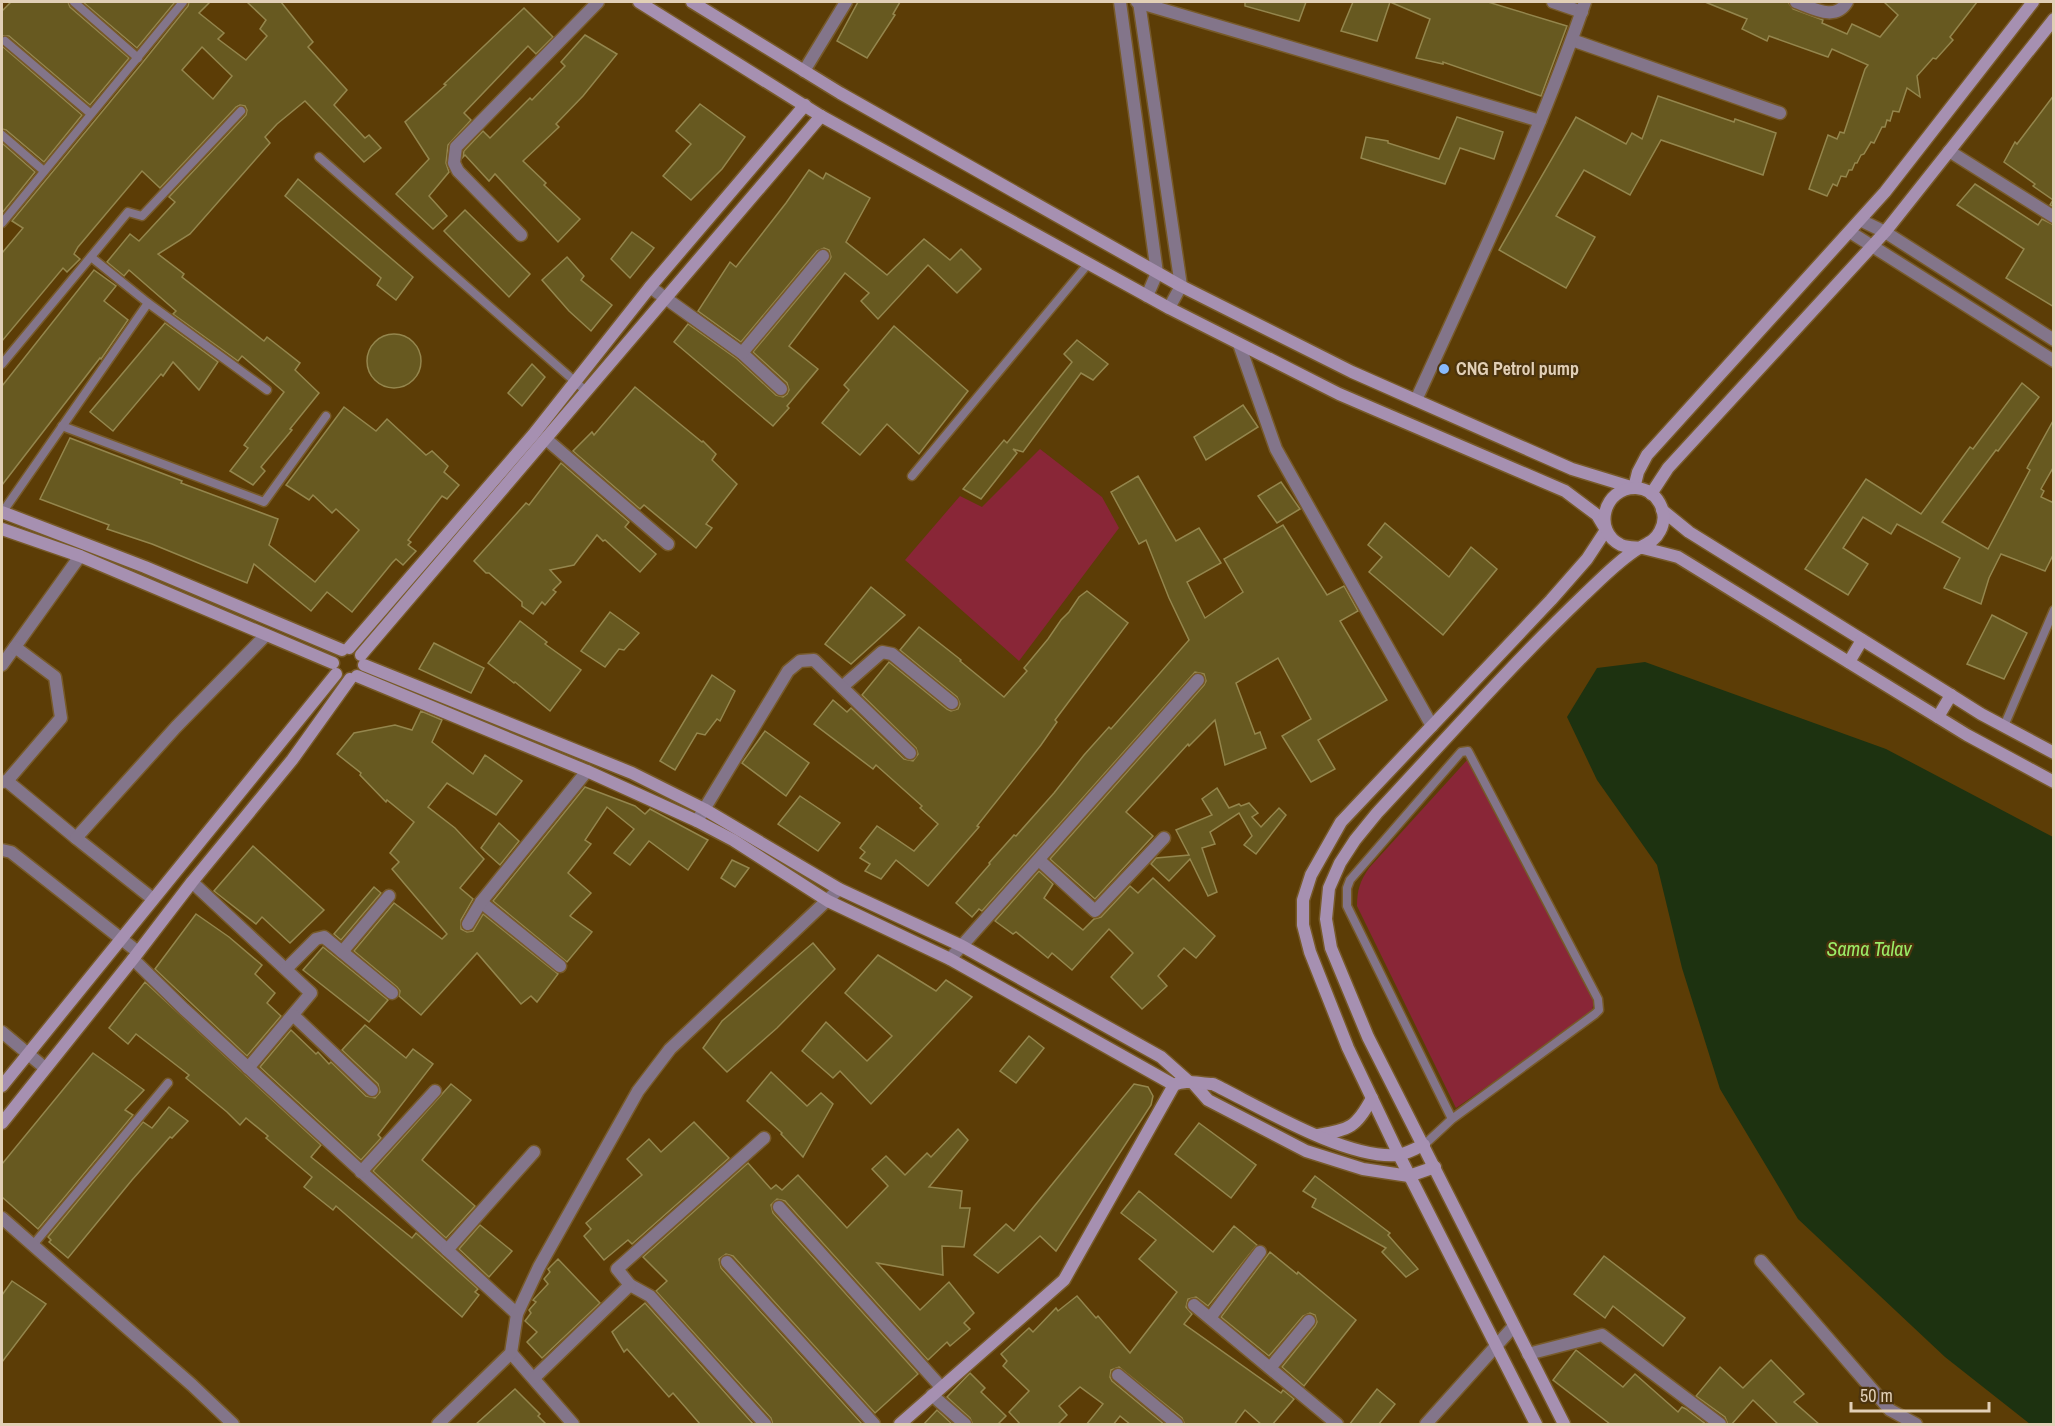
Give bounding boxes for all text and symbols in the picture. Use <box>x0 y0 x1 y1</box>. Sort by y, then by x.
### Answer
place label: CNG Petrol pump <box>1456 356 1579 381</box>
marker: CNG Petrol pump <box>1437 362 1451 376</box>
water label: Sama Talav <box>1827 935 1912 962</box>
scale bar <box>1851 1375 1989 1413</box>
text: 50 m <box>1860 1383 1893 1408</box>

